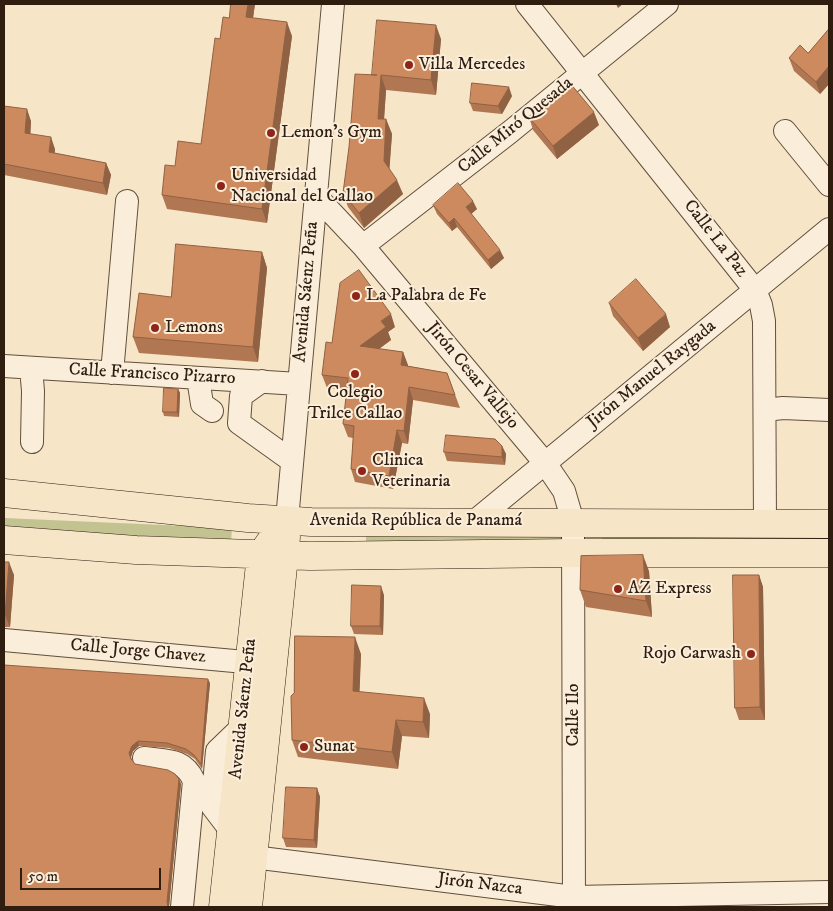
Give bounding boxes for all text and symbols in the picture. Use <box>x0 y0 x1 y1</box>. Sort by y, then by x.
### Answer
place label: Villa Mercedes <box>419 54 525 76</box>
marker: Villa Mercedes <box>403 59 415 71</box>
street label: Calle Miró Quesada <box>454 73 578 179</box>
place label: Lemon's Gym <box>281 122 382 144</box>
marker: Lemon's Gym <box>265 127 277 139</box>
place label: Universidad Nacional del Callao <box>231 165 373 208</box>
marker: Universidad Nacional del Callao <box>215 180 227 192</box>
street label: Calle La Paz <box>678 196 752 282</box>
street label: Avenida Sáenz Peña <box>290 221 324 363</box>
place label: La Palabra de Fe <box>366 285 487 307</box>
marker: La Palabra de Fe <box>350 290 362 302</box>
street label: Jirón Manuel Raygada <box>583 316 721 434</box>
place label: Lemons <box>165 317 223 339</box>
street label: Jirón Cesar Vallejo <box>421 318 523 434</box>
marker: Lemons <box>149 322 161 334</box>
street label: Calle Francisco Pizarro <box>68 360 236 390</box>
marker: Colegio Trilce Callao <box>349 368 361 380</box>
place label: Colegio Trilce Callao <box>308 382 402 424</box>
place label: Clinica Veterinaria <box>372 450 450 492</box>
marker: Clinica Veterinaria <box>356 465 368 477</box>
street label: Avenida República de Panamá <box>310 510 522 532</box>
place label: AZ Express <box>628 578 712 600</box>
marker: AZ Express <box>612 583 624 595</box>
street label: Calle Jorge Chavez <box>69 635 207 669</box>
street label: Avenida Sáenz Peña <box>226 638 262 780</box>
place label: Rojo Carwash <box>642 643 741 665</box>
marker: Rojo Carwash <box>745 648 757 660</box>
street label: Calle Ilo <box>563 683 585 747</box>
place label: Sunat <box>314 736 355 758</box>
marker: Sunat <box>298 741 310 753</box>
scale bar <box>22 858 164 890</box>
text: 50 m <box>28 867 58 886</box>
street label: Jirón Nazca <box>436 869 524 901</box>

